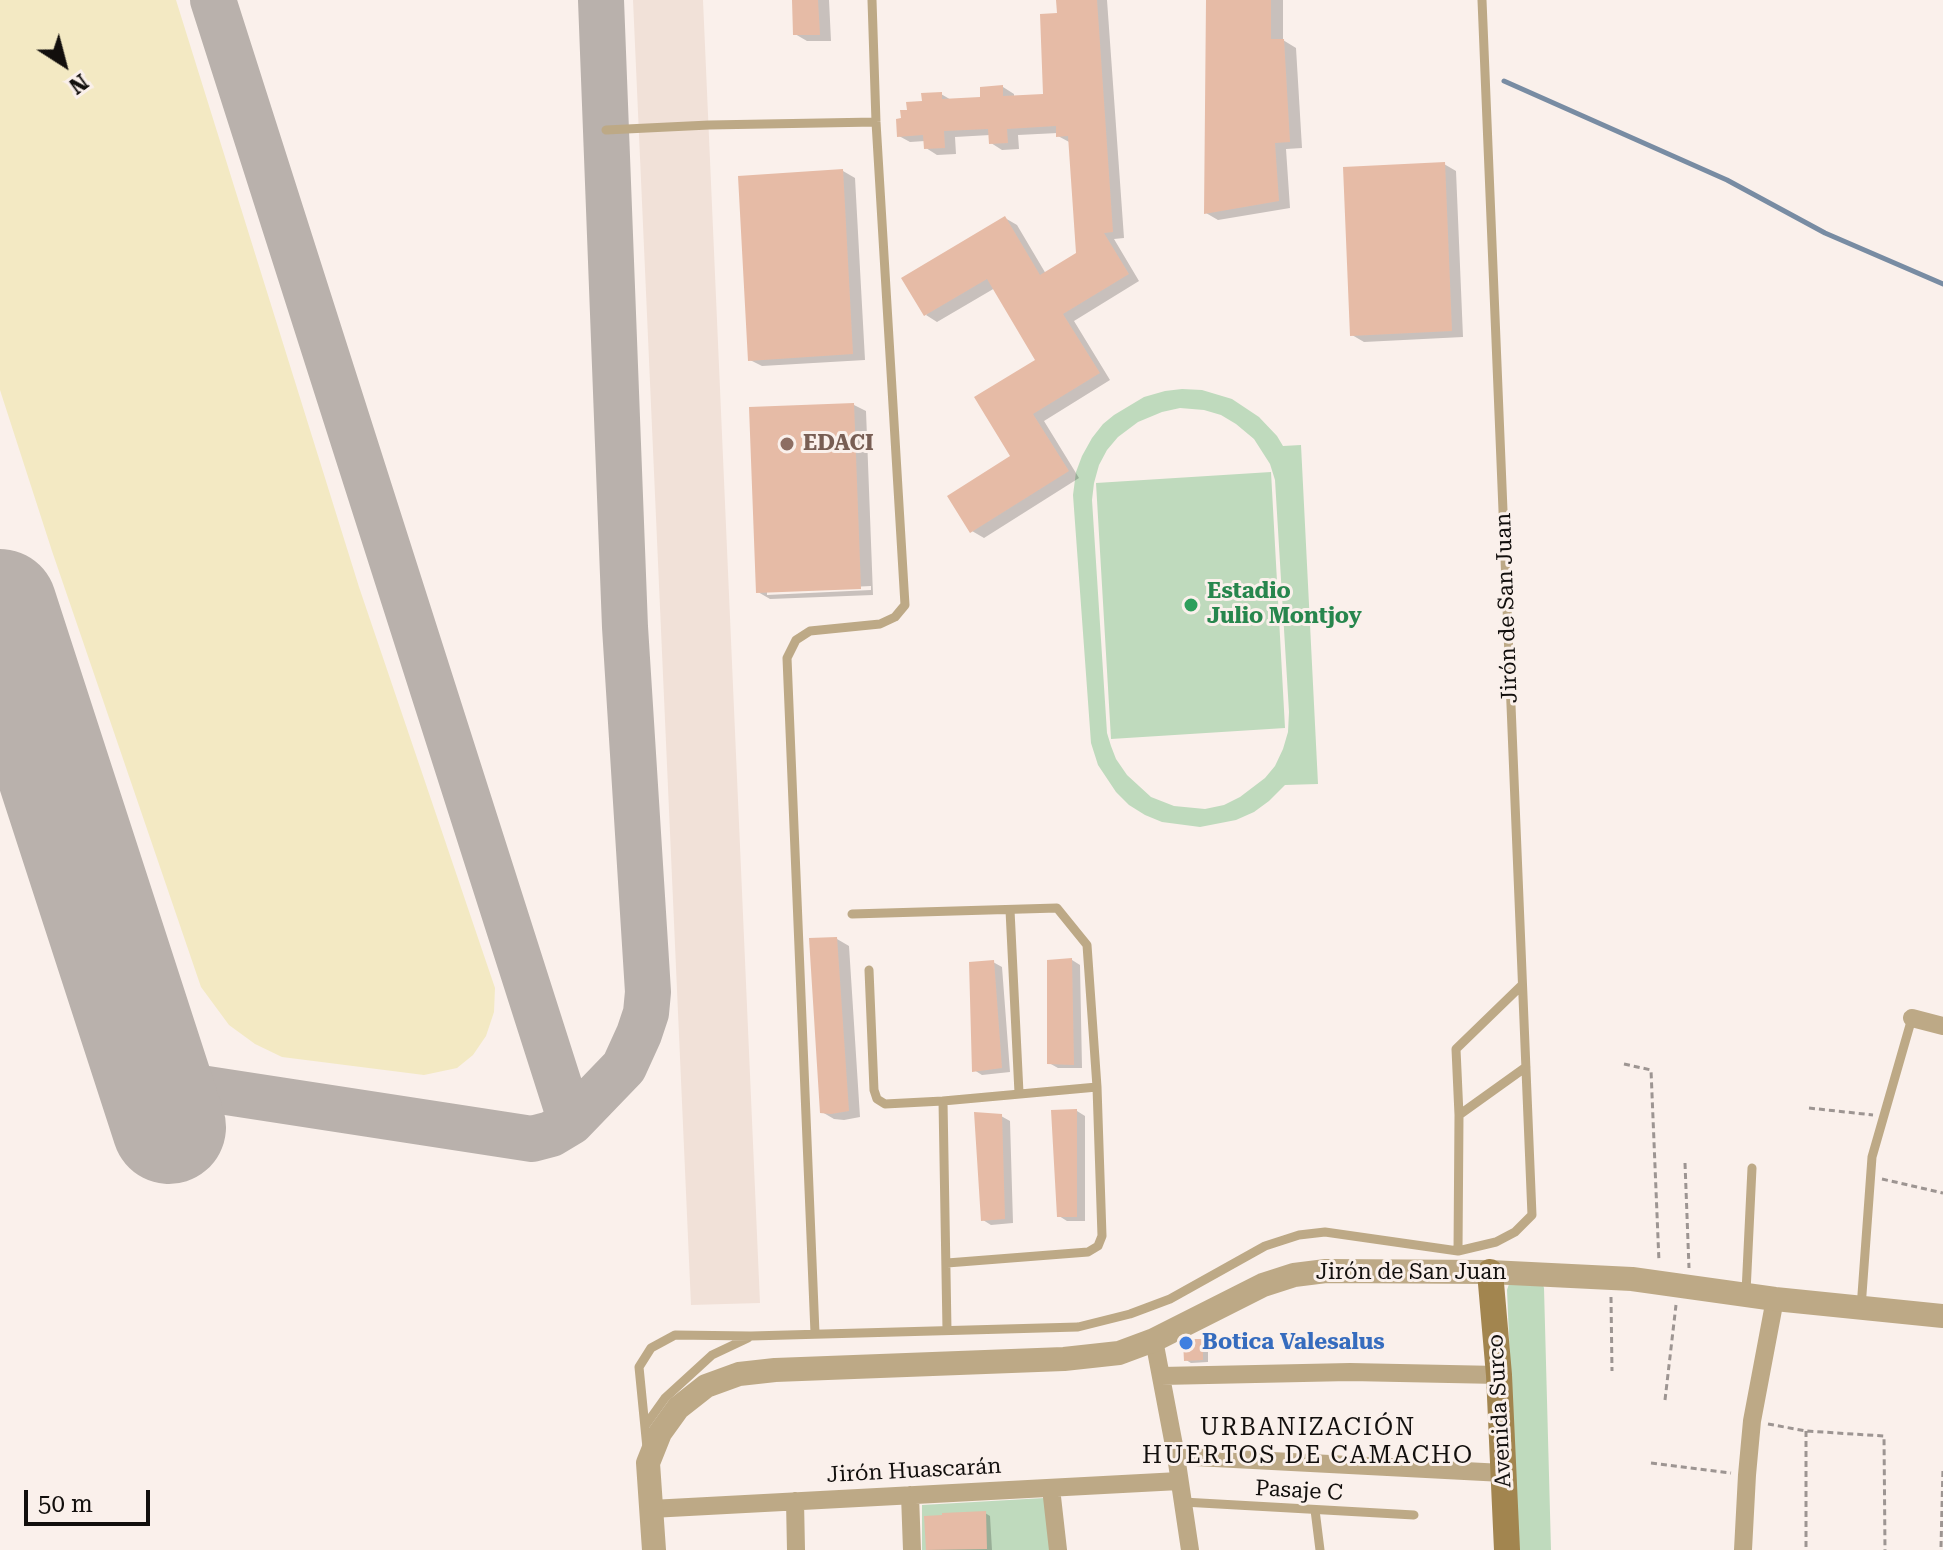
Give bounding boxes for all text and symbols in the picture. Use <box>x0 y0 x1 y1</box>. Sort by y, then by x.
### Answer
north arrow <box>24 24 104 104</box>
text: N <box>64 69 93 99</box>
place label: EDACI <box>803 431 874 457</box>
marker: EDACI <box>778 435 796 453</box>
street label: Jirón de San Juan <box>1490 512 1524 704</box>
place label: Estadio Julio Montjoy <box>1207 579 1362 630</box>
marker: Estadio Julio Montjoy <box>1182 596 1200 614</box>
street label: Jirón de San Juan <box>1316 1260 1506 1286</box>
place label: Botica Valesalus <box>1202 1330 1385 1356</box>
street label: Avenida Surco <box>1483 1333 1517 1489</box>
marker: Botica Valesalus <box>1177 1334 1195 1352</box>
district label: URBANIZACIÓN HUERTOS DE CAMACHO <box>1142 1414 1474 1470</box>
street label: Jirón Huascarán <box>826 1453 1002 1489</box>
scale bar <box>28 1474 154 1524</box>
street label: Pasaje C <box>1255 1476 1343 1506</box>
text: 50 m <box>38 1490 93 1518</box>

